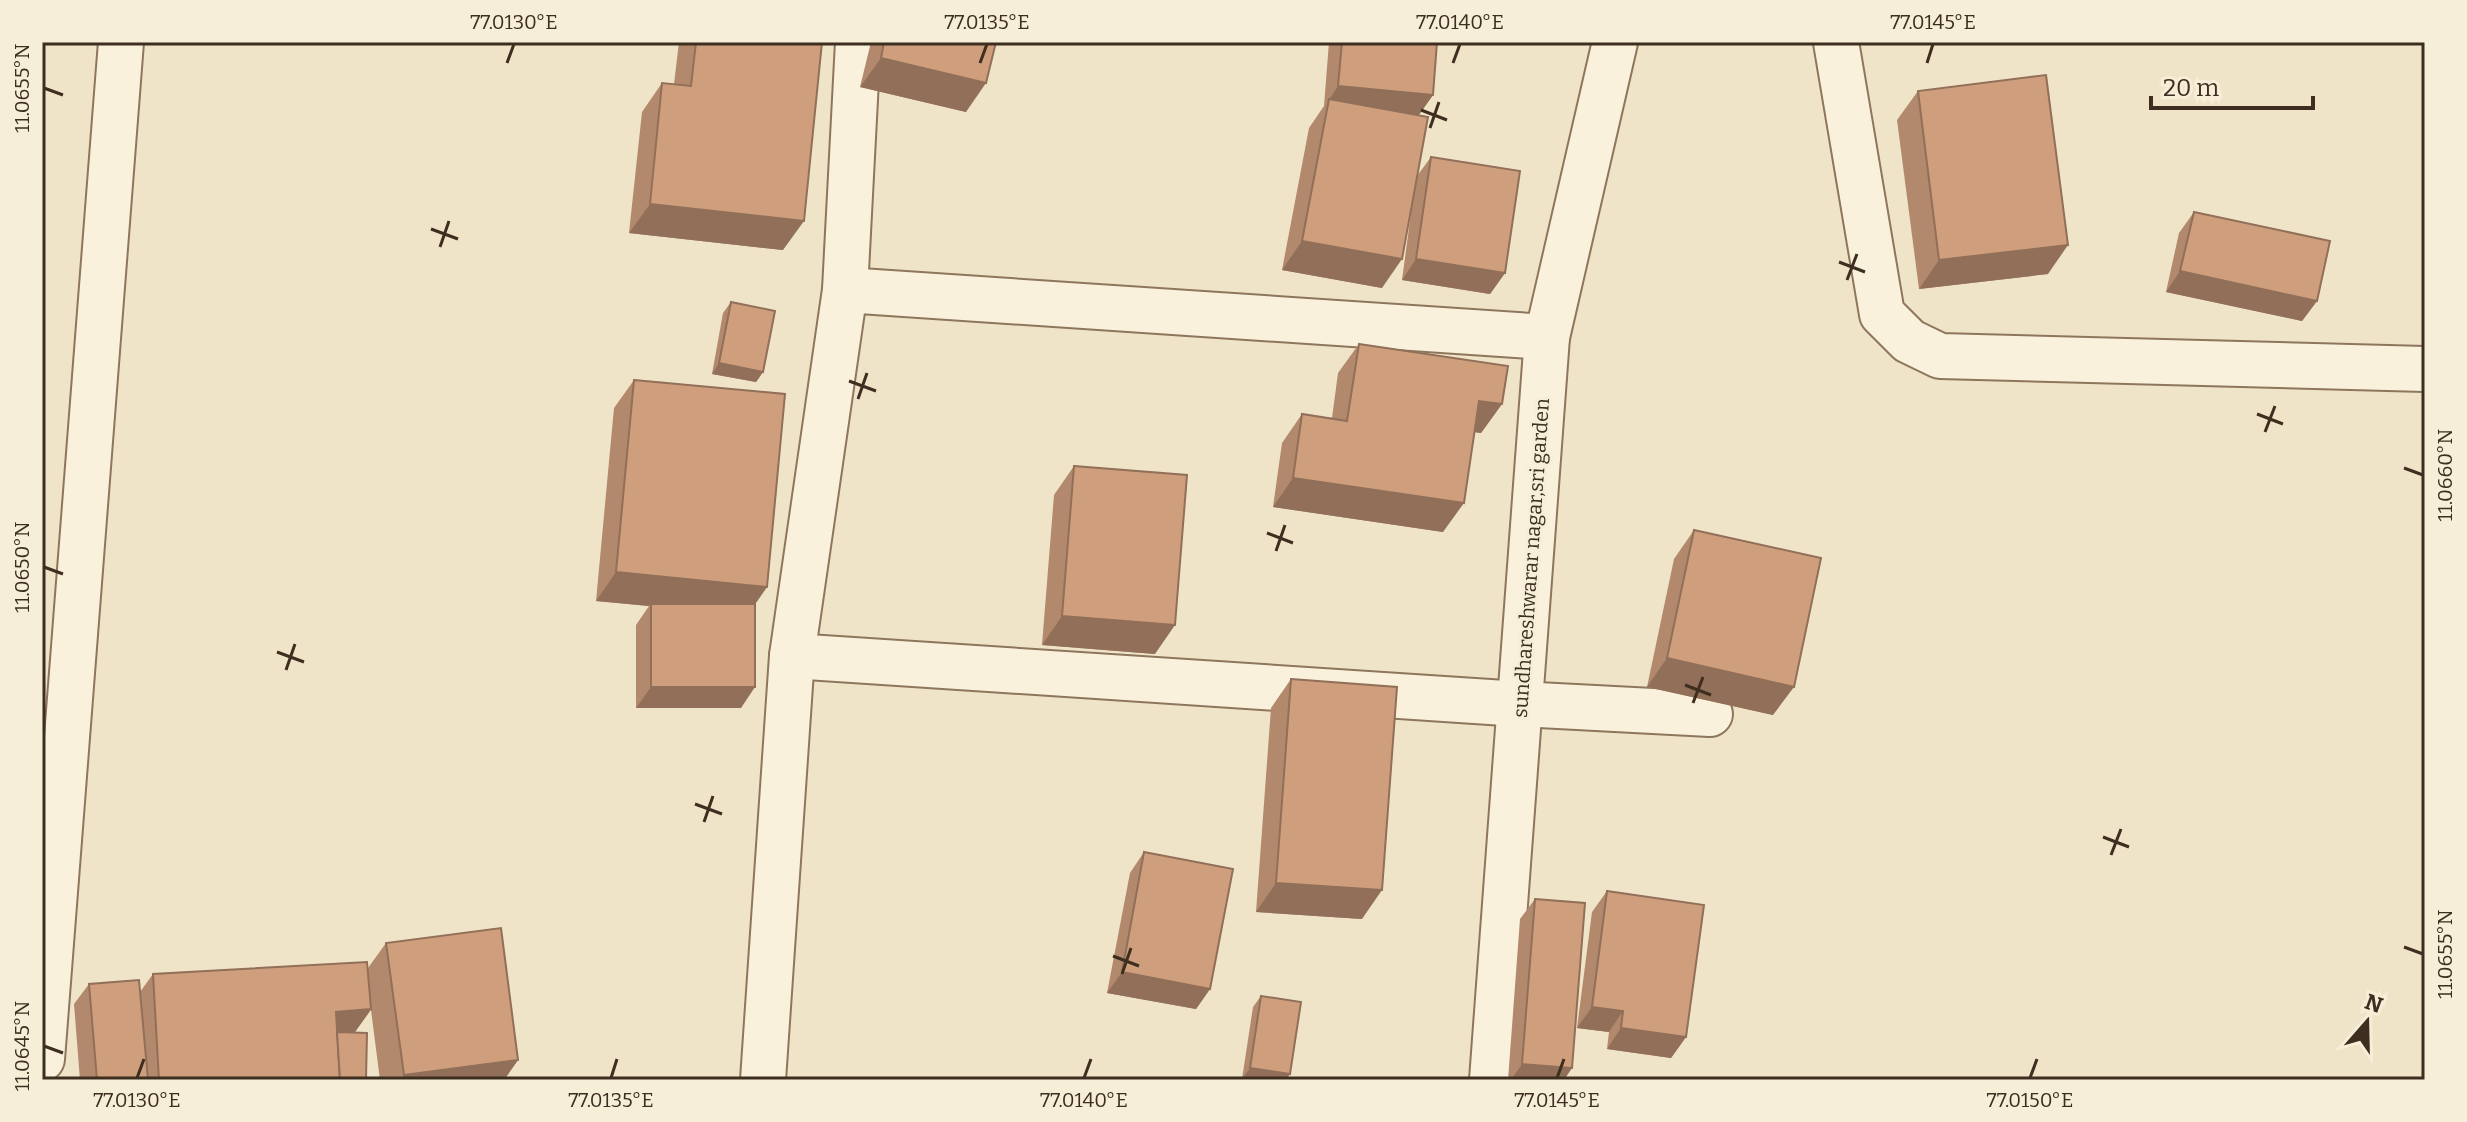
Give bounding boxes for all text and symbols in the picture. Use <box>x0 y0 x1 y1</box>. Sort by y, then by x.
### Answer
text: 77.0130°E <box>470 10 558 34</box>
text: 77.0135°E <box>944 10 1030 34</box>
text: 77.0140°E <box>1416 10 1504 34</box>
text: 77.0145°E <box>1890 10 1976 34</box>
text: 11.0655°N <box>10 43 34 133</box>
scale bar <box>2151 60 2313 110</box>
text: 20 m <box>2163 74 2219 102</box>
street label: sundhareshwarar nagar,sri garden <box>1508 397 1554 719</box>
text: 11.0660°N <box>2433 428 2457 521</box>
text: 11.0650°N <box>10 521 34 613</box>
text: 11.0655°N <box>2433 909 2457 999</box>
north arrow <box>2327 982 2407 1062</box>
text: N <box>2361 988 2386 1019</box>
text: 11.0645°N <box>10 1000 34 1091</box>
text: 77.0130°E <box>93 1088 181 1112</box>
text: 77.0135°E <box>568 1088 654 1112</box>
text: 77.0140°E <box>1040 1088 1128 1112</box>
text: 77.0145°E <box>1514 1088 1600 1112</box>
text: 77.0150°E <box>1987 1088 2073 1112</box>

